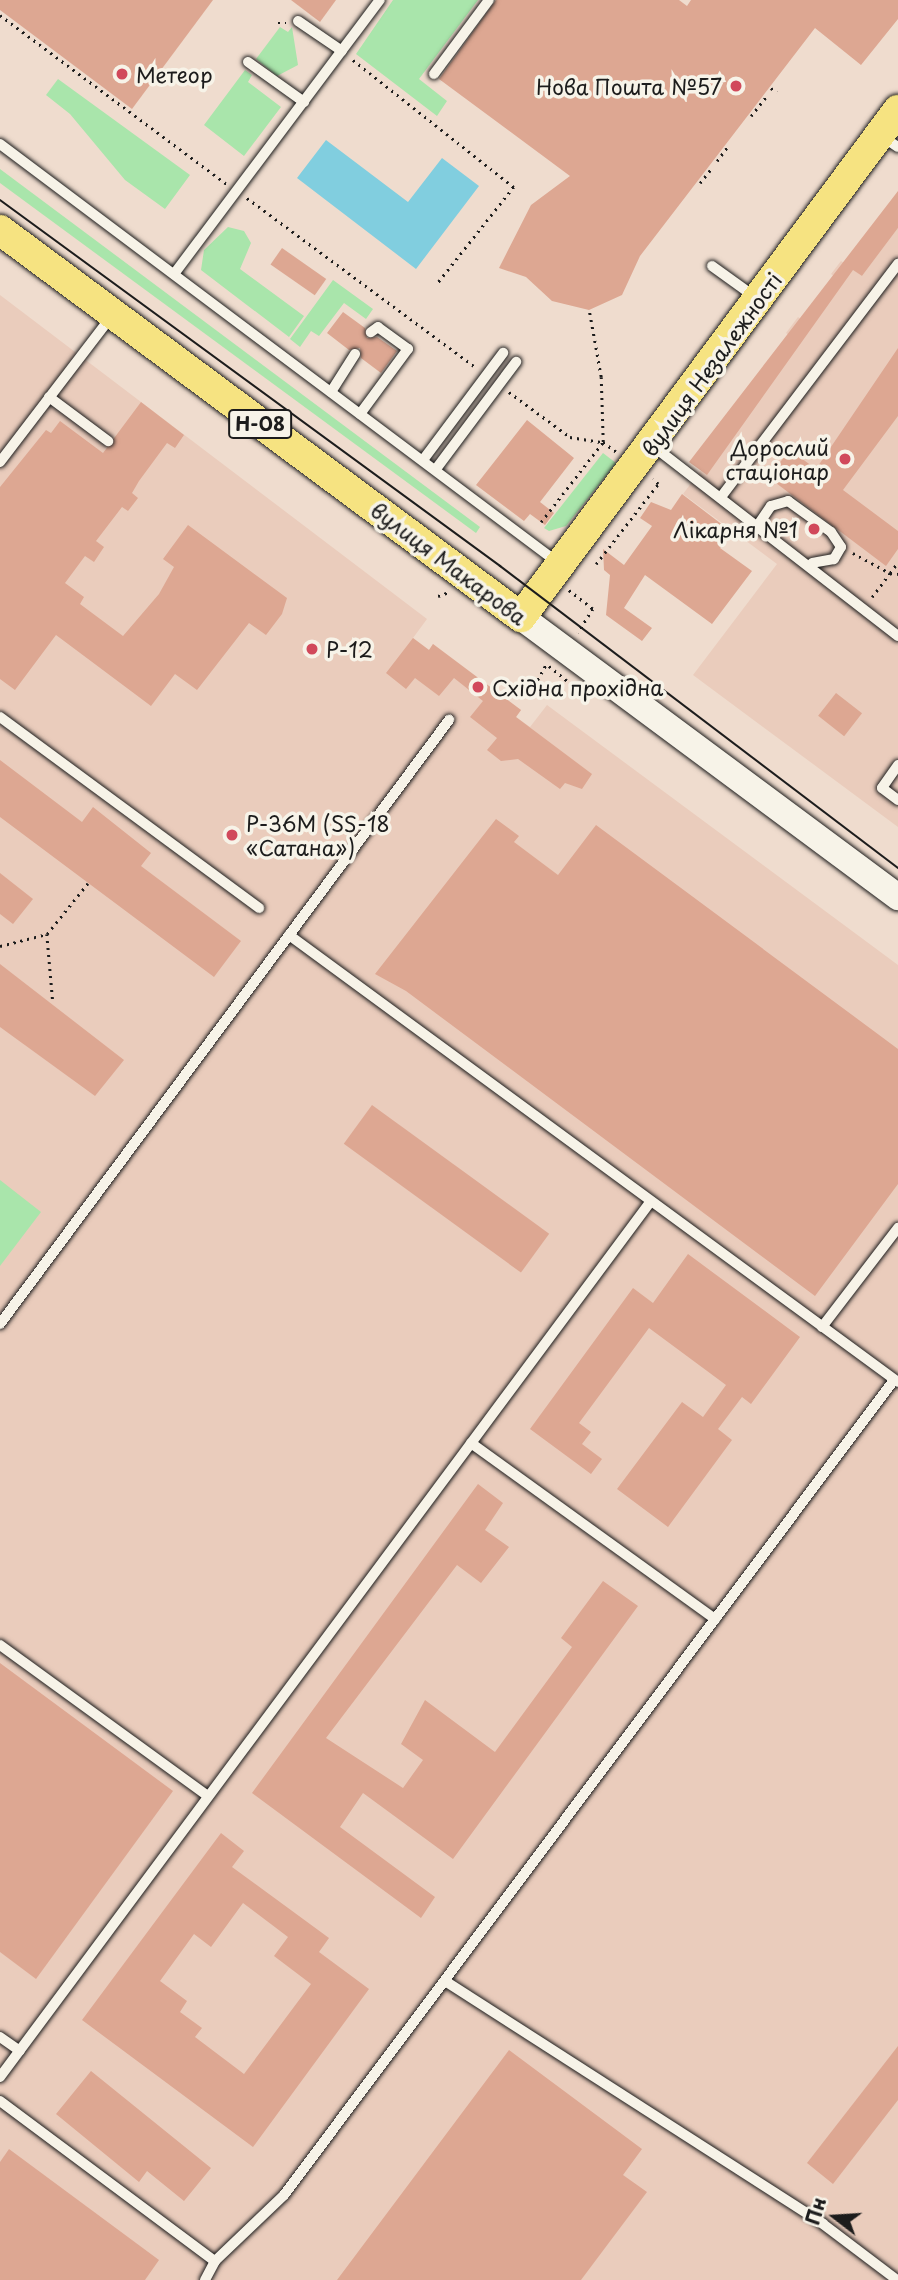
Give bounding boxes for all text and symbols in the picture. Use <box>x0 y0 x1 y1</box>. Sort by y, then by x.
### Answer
place label: Метеор <box>136 61 213 87</box>
marker: Метеор <box>114 66 130 82</box>
place label: Нова Пошта №57 <box>534 73 722 99</box>
marker: Нова Пошта №57 <box>728 78 744 94</box>
street label: вулиця Незалежності <box>636 267 786 461</box>
road number: Н-08 <box>227 408 293 440</box>
place label: Дорослий стаціонар <box>725 434 829 484</box>
marker: Дорослий стаціонар <box>835 449 855 469</box>
street label: вулиця Макарова <box>366 496 532 630</box>
place label: Лікарня №1 <box>673 516 798 542</box>
marker: Лікарня №1 <box>804 519 824 539</box>
place label: Р-12 <box>326 636 373 662</box>
marker: Р-12 <box>304 641 320 657</box>
place label: Східна прохідна <box>492 674 664 700</box>
marker: Східна прохідна <box>470 679 486 695</box>
place label: Р-36М (SS-18 «Сатана») <box>246 810 390 860</box>
marker: Р-36М (SS-18 «Сатана») <box>224 827 240 843</box>
north arrow <box>800 2182 870 2252</box>
text: Пн <box>798 2194 832 2228</box>

